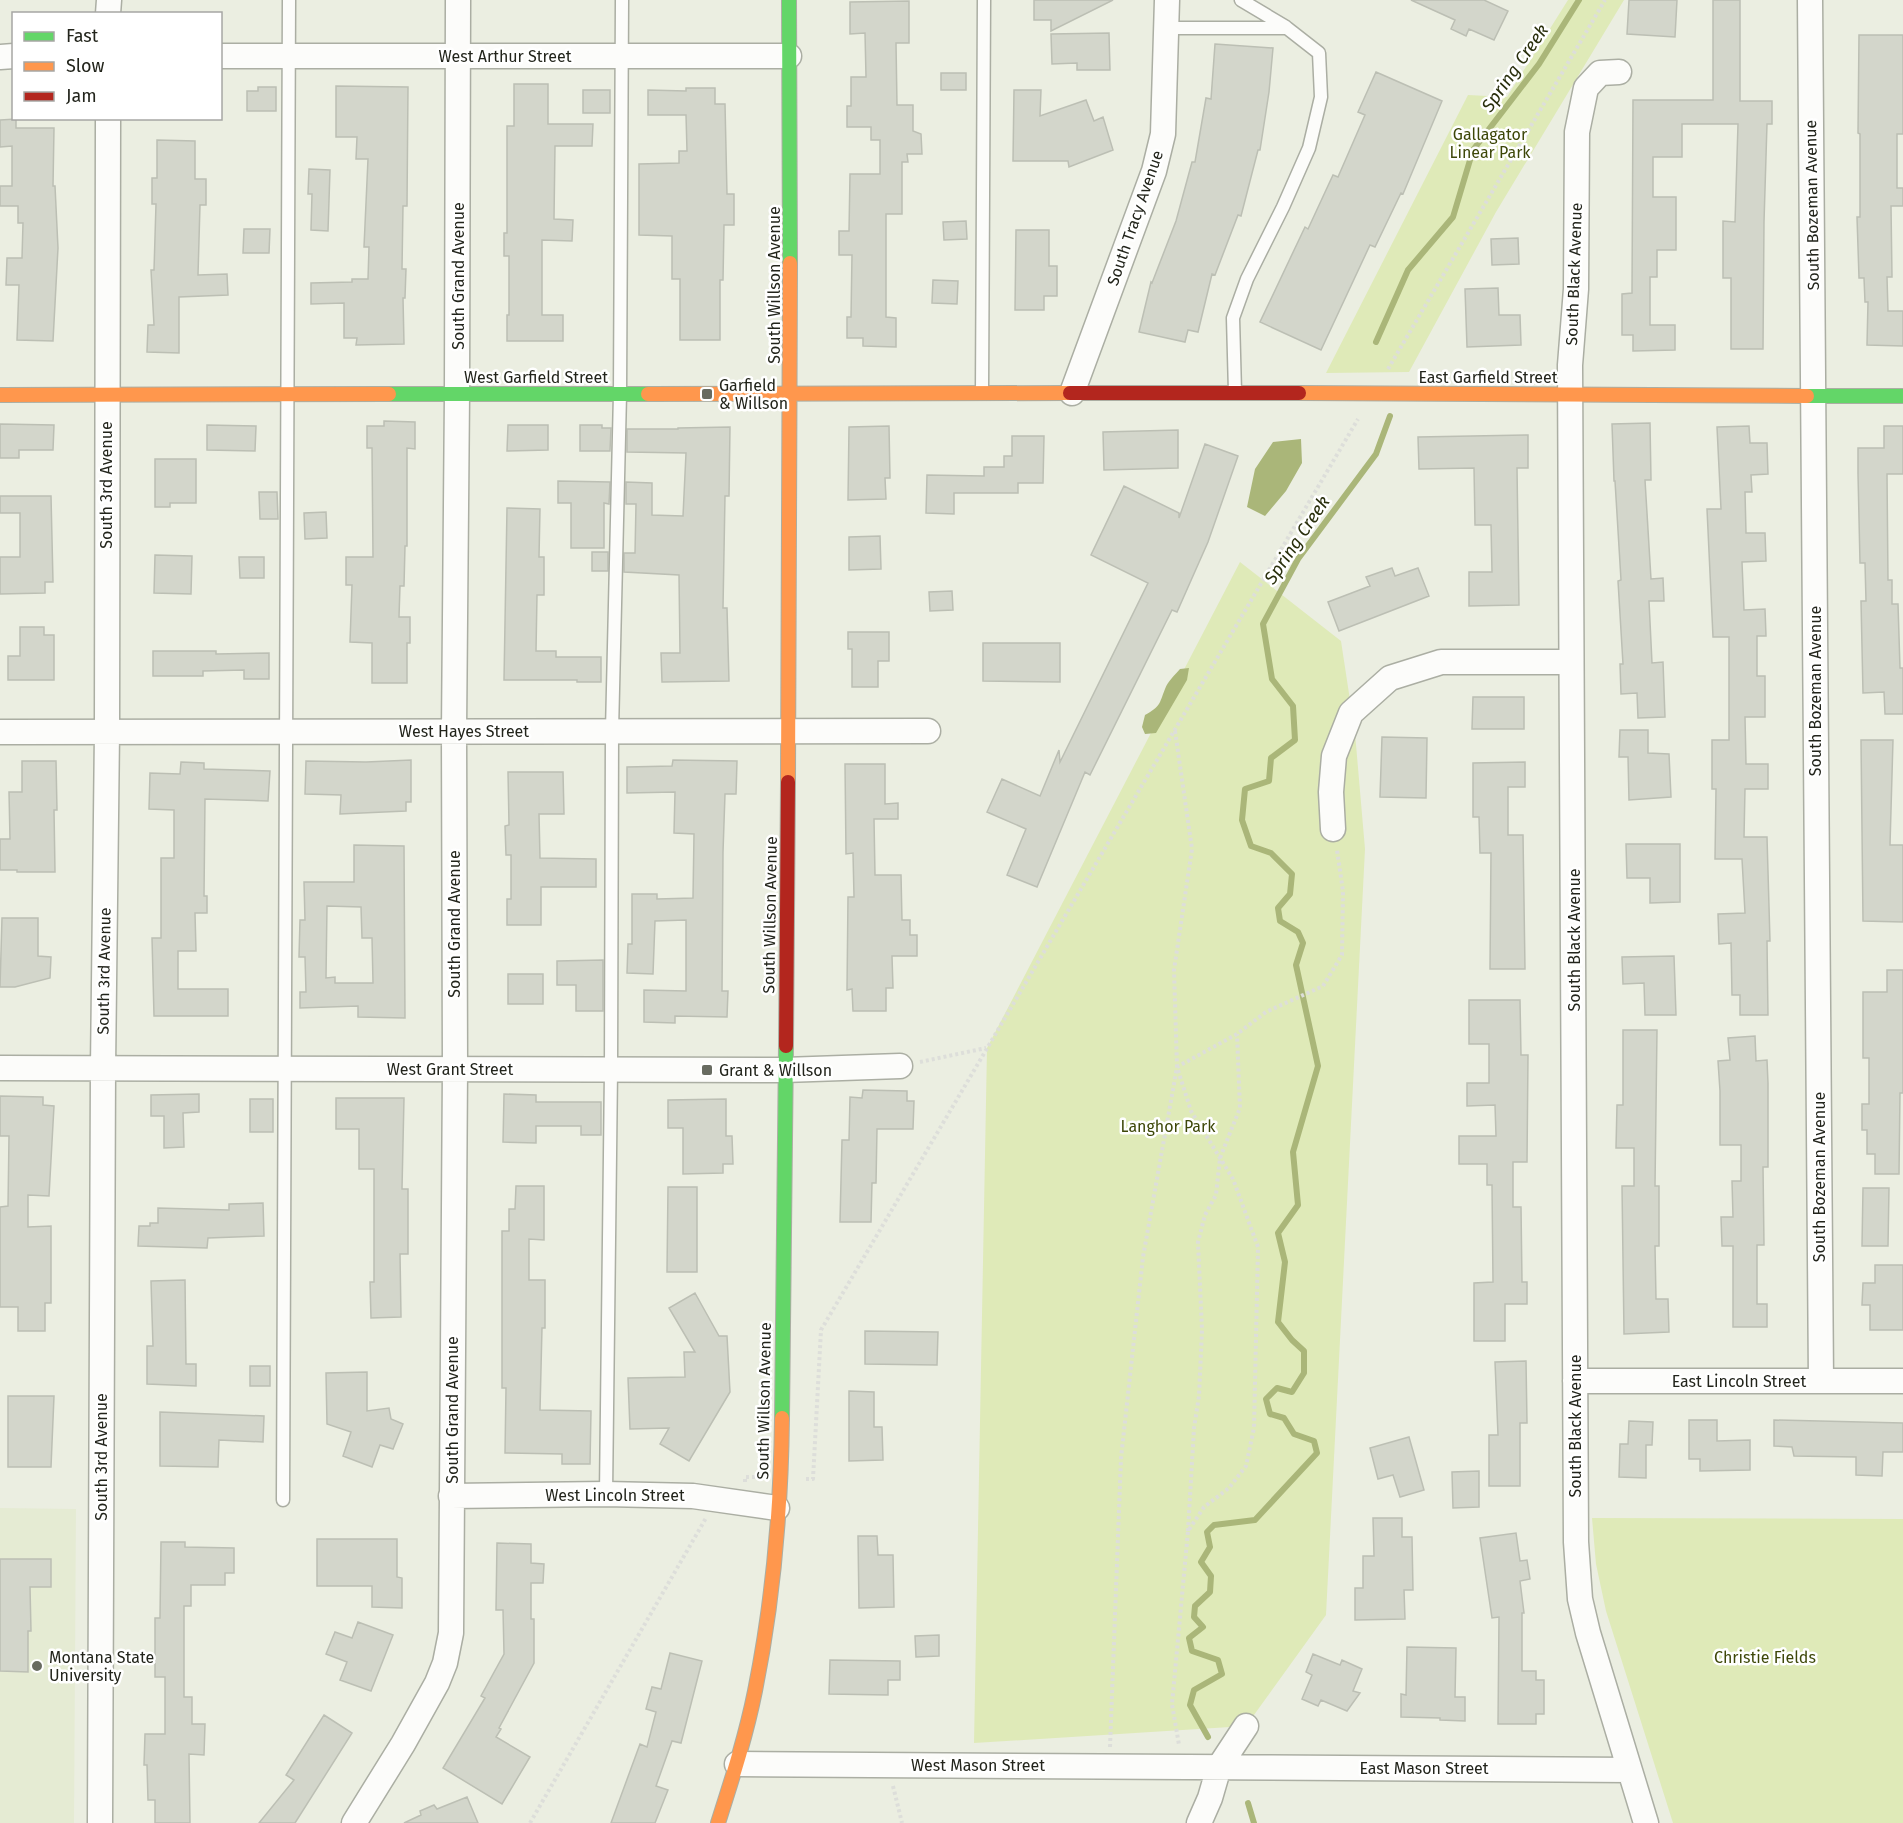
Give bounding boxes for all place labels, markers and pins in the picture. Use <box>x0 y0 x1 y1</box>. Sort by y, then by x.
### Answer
place label: Garfield & Willson <box>719 376 788 413</box>
marker: Garfield & Willson <box>700 387 714 401</box>
place label: Grant & Willson <box>719 1061 832 1080</box>
marker: Grant & Willson <box>700 1063 714 1077</box>
place label: Montana State University <box>49 1648 154 1685</box>
marker: Montana State University <box>30 1659 44 1673</box>

